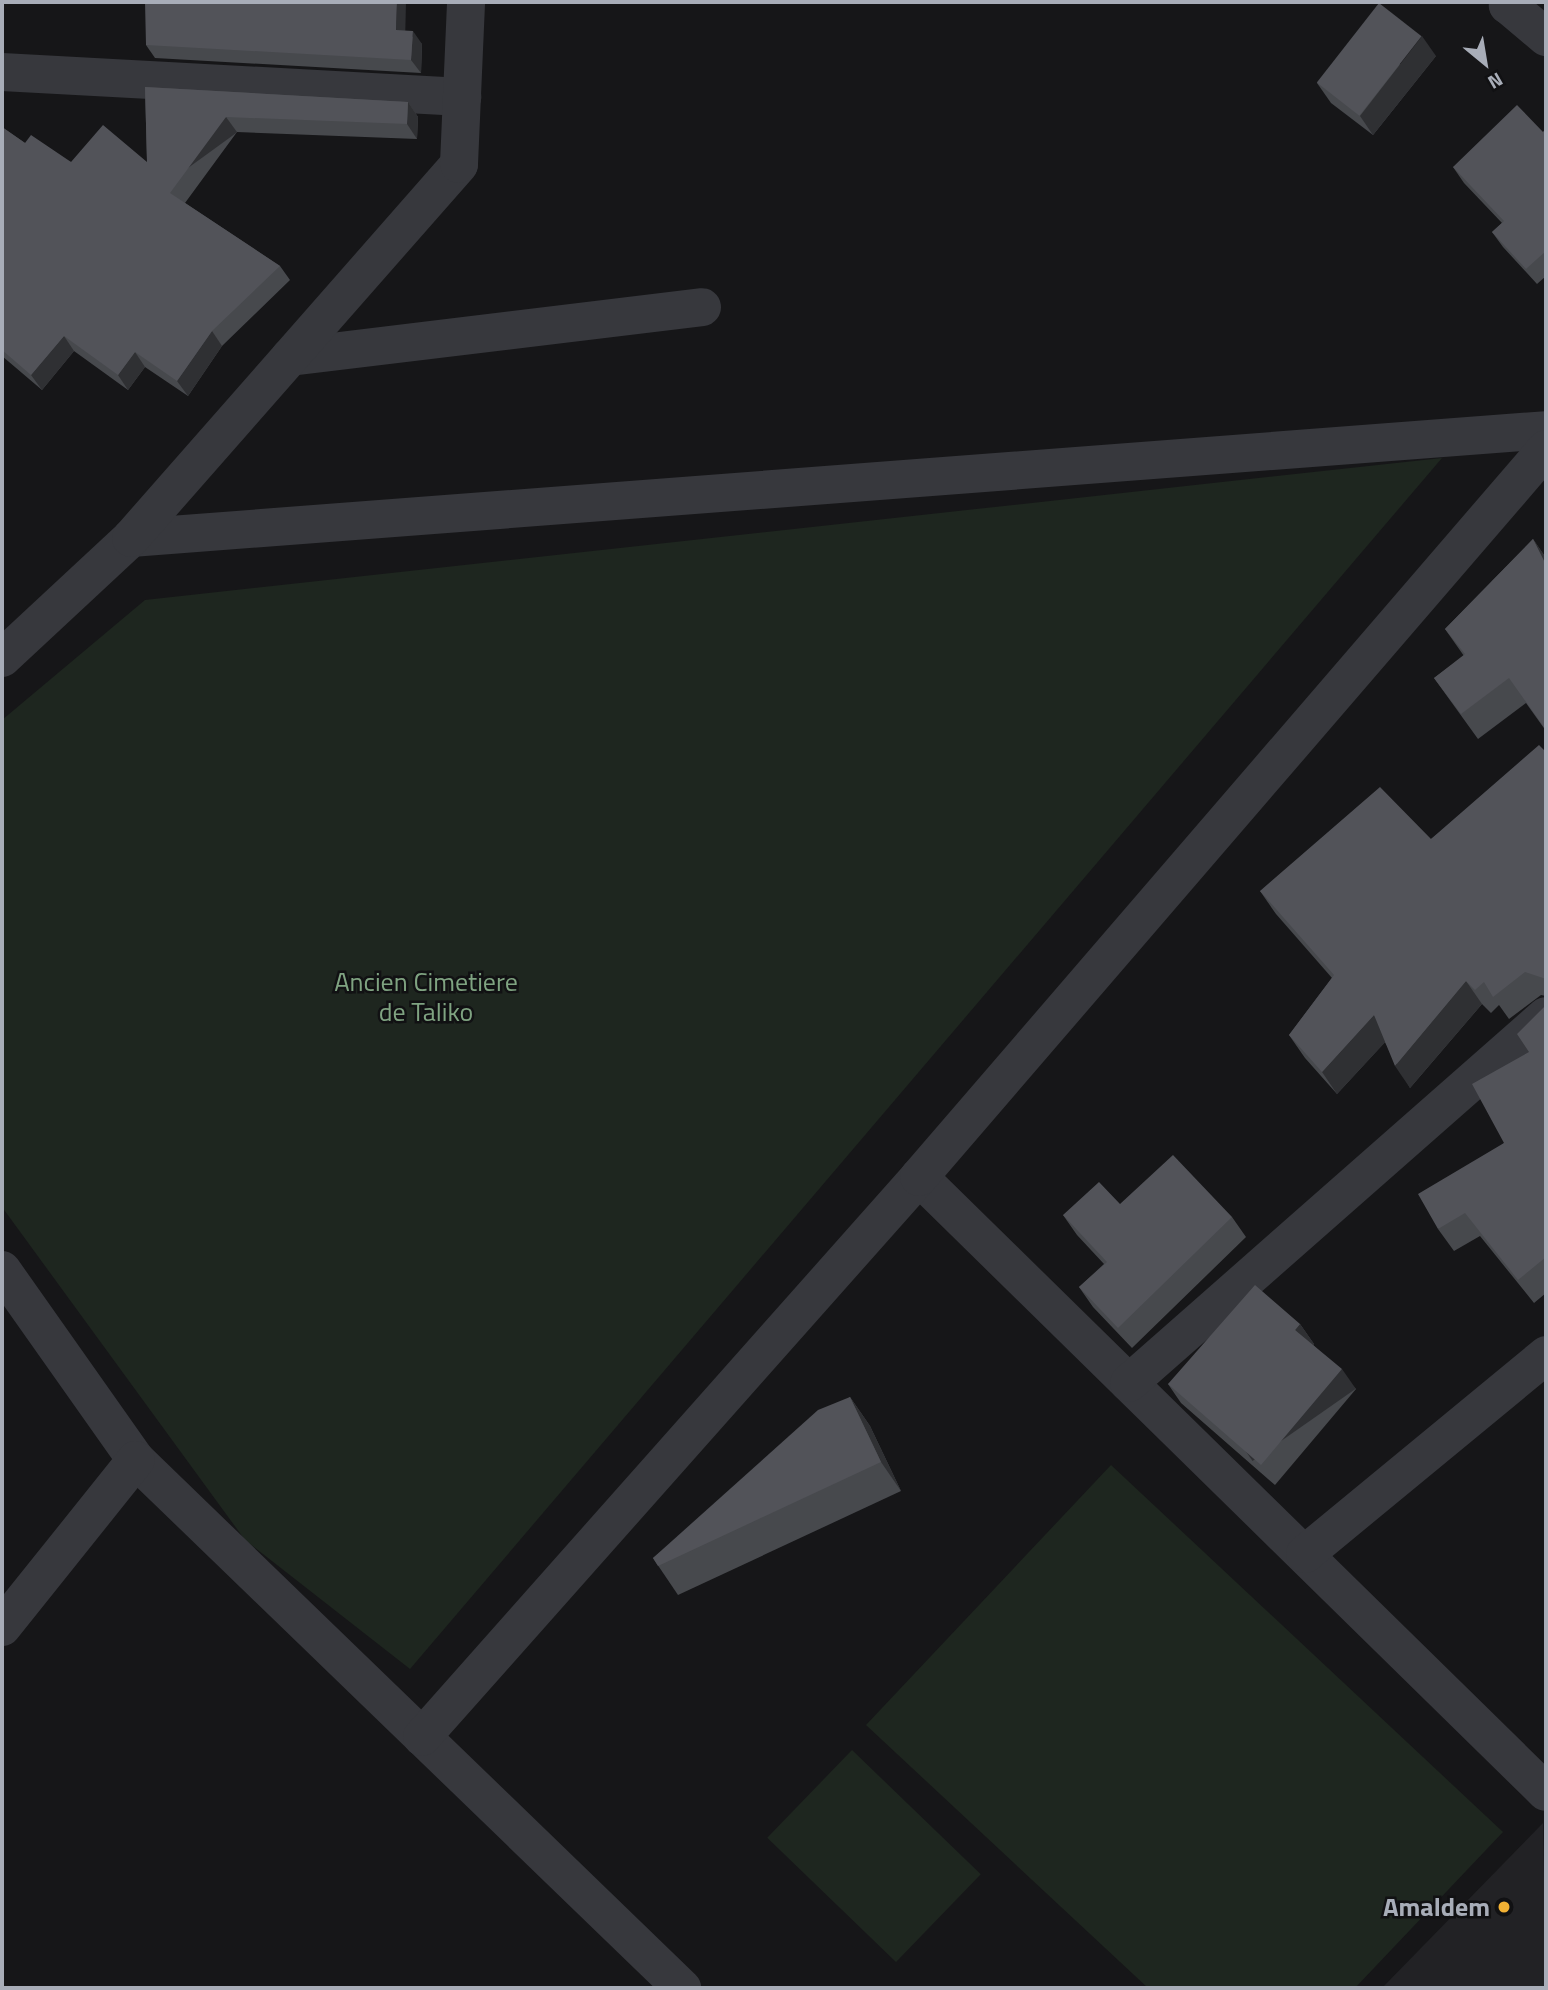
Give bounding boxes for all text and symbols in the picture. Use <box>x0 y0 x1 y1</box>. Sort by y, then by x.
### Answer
north arrow <box>1450 28 1520 98</box>
text: N <box>1483 66 1509 97</box>
park label: Ancien Cimetiere de Taliko <box>334 966 518 1028</box>
place label: Amaldem <box>1383 1891 1490 1923</box>
marker: Amaldem <box>1496 1899 1512 1915</box>

